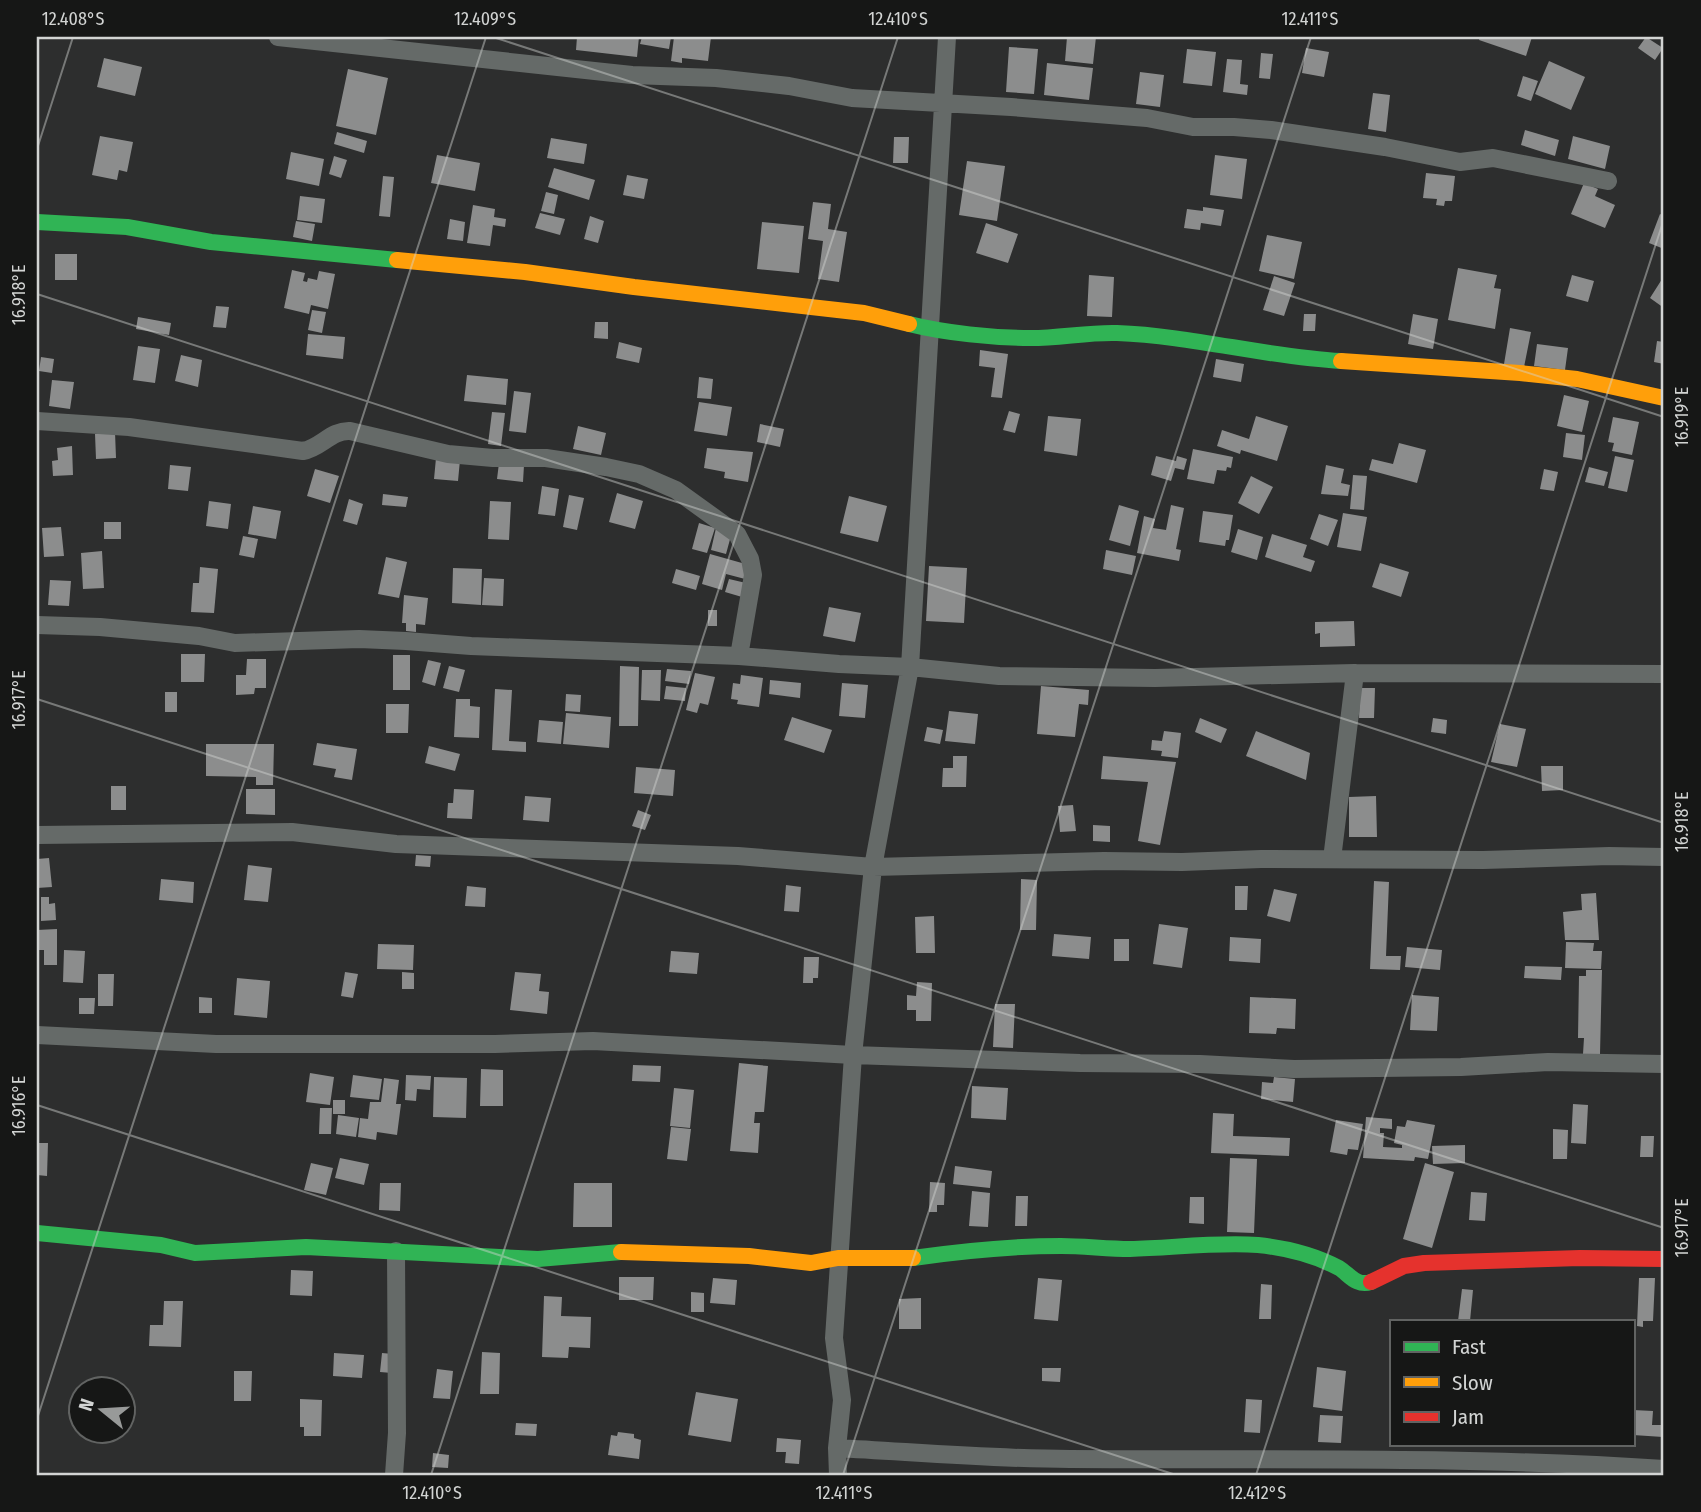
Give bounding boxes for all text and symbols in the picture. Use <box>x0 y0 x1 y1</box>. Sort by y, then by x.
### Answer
text: 12.408°S <box>42 8 104 30</box>
text: 12.409°S <box>454 8 516 30</box>
text: 12.410°S <box>868 8 928 30</box>
text: 12.411°S <box>1281 8 1339 30</box>
text: 16.918°E <box>8 265 30 325</box>
text: 16.919°E <box>1671 387 1693 447</box>
text: 16.917°E <box>8 670 30 730</box>
text: 16.918°E <box>1671 792 1693 852</box>
text: 16.916°E <box>8 1076 30 1136</box>
text: 16.917°E <box>1671 1198 1693 1258</box>
legend <box>1390 1320 1634 1446</box>
text: Fast <box>1452 1334 1486 1360</box>
text: Slow <box>1452 1370 1493 1396</box>
north arrow <box>66 1376 136 1446</box>
text: N <box>74 1396 99 1414</box>
text: Jam <box>1452 1404 1484 1430</box>
text: 12.410°S <box>402 1482 462 1504</box>
text: 12.411°S <box>815 1482 873 1504</box>
text: 12.412°S <box>1228 1482 1286 1504</box>

